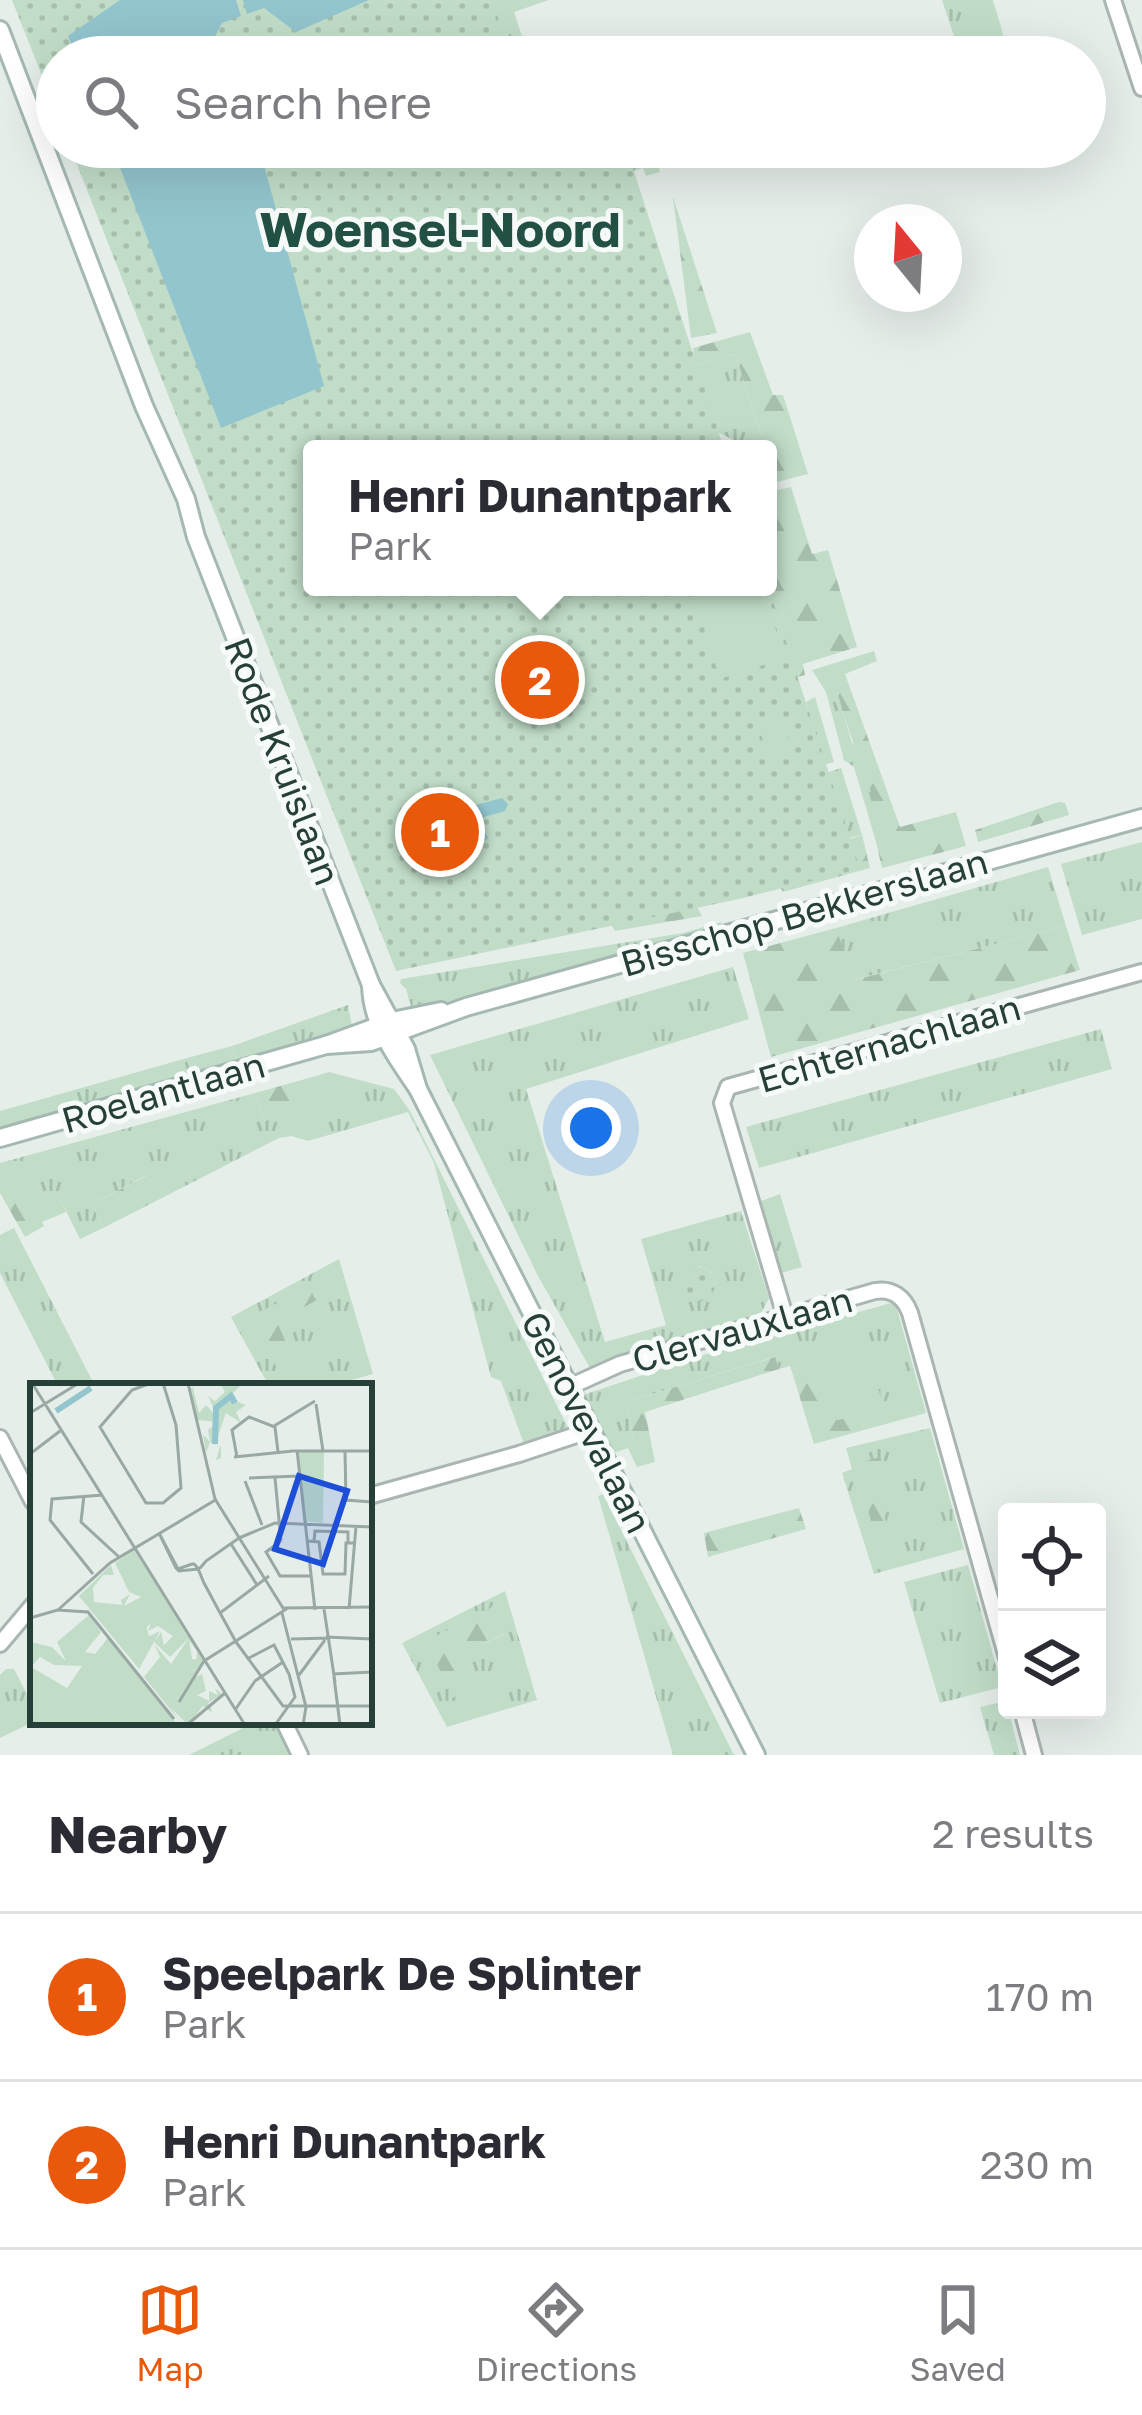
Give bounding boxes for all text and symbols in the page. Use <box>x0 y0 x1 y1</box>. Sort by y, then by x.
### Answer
search box <box>36 36 1106 168</box>
icon: search <box>78 69 144 135</box>
text: Search here <box>174 75 432 129</box>
district label: Woensel-Noord <box>259 200 621 258</box>
north arrow <box>854 204 962 312</box>
popup <box>303 440 777 596</box>
text: Henri Dunantpark <box>348 468 732 522</box>
text: Park <box>348 522 432 569</box>
street label: Rode Kruislaan <box>216 631 350 891</box>
pin: 2 <box>501 635 579 725</box>
pin: 1 <box>401 787 479 877</box>
street label: Bisschop Bekkerslaan <box>616 839 992 985</box>
street label: Echternachlaan <box>753 985 1025 1101</box>
street label: Roelantlaan <box>57 1043 269 1141</box>
your location <box>561 1098 621 1158</box>
street label: Clervauxlaan <box>627 1277 857 1381</box>
street label: Genovevalaan <box>513 1304 661 1540</box>
inset map <box>30 1383 372 1725</box>
map controls <box>998 1503 1106 1719</box>
button: locate <box>998 1503 1106 1611</box>
button: layers <box>998 1611 1106 1719</box>
text: Nearby <box>48 1803 227 1864</box>
text: 2 results <box>932 1810 1094 1857</box>
text: Speelpark De Splinter <box>162 1946 641 2000</box>
text: 1 <box>77 1973 97 2020</box>
text: 170 m <box>986 1973 1094 2020</box>
text: Park <box>162 2000 246 2047</box>
text: Henri Dunantpark <box>162 2114 546 2168</box>
text: 2 <box>75 2141 99 2188</box>
text: 230 m <box>980 2141 1094 2188</box>
text: Park <box>162 2168 246 2215</box>
tab: Map <box>136 2277 204 2388</box>
tab: Directions <box>476 2277 637 2388</box>
tab: Saved <box>909 2277 1006 2388</box>

